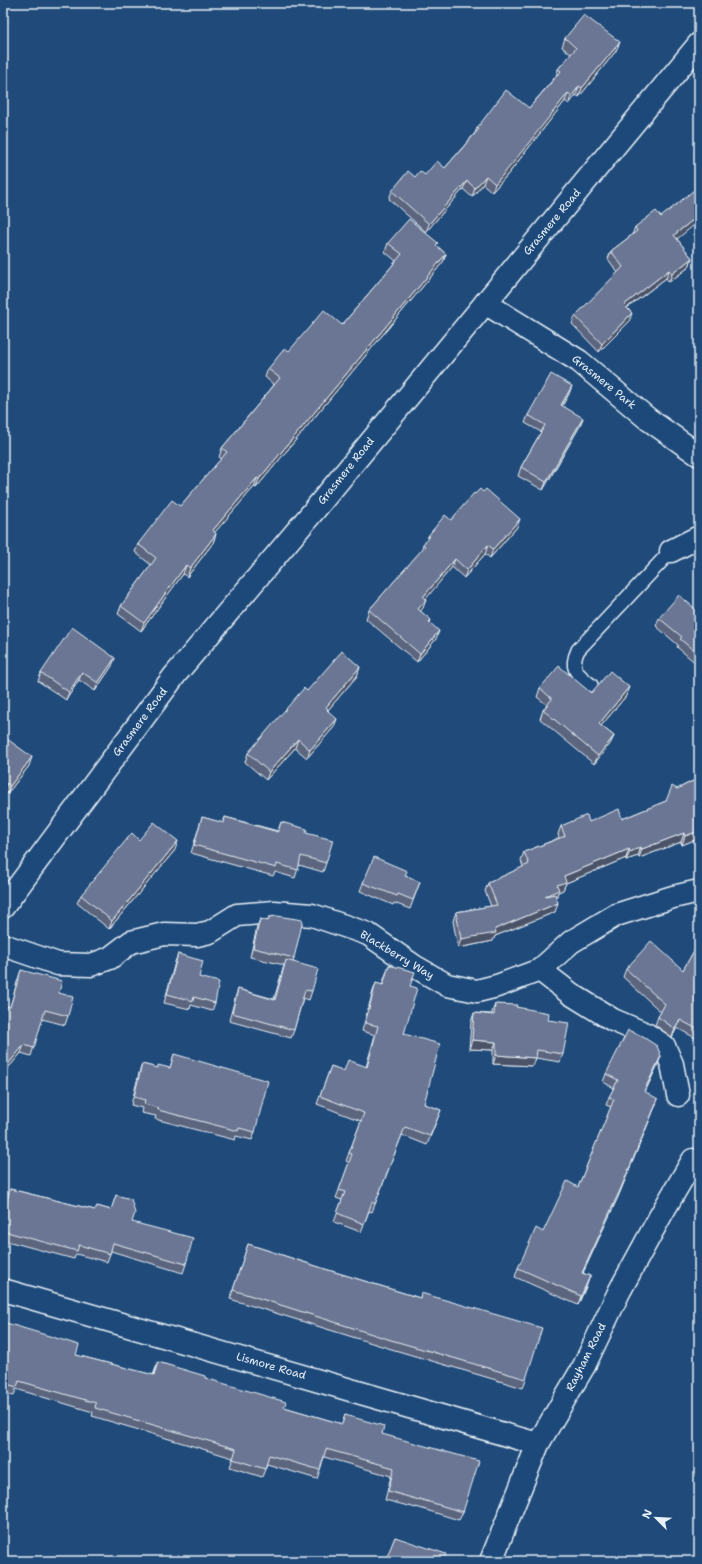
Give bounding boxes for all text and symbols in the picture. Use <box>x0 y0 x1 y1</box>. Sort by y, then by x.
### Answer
street label: Grasmere Road <box>520 186 584 258</box>
street label: Grasmere Park <box>569 351 639 413</box>
street label: Grasmere Road <box>314 434 378 508</box>
street label: Grasmere Road <box>109 685 171 759</box>
street label: Blackberry Way <box>357 927 437 983</box>
street label: Rayham Road <box>562 1320 610 1394</box>
street label: Lismore Road <box>234 1349 308 1383</box>
north arrow <box>636 1498 676 1538</box>
text: N <box>639 1507 656 1521</box>

